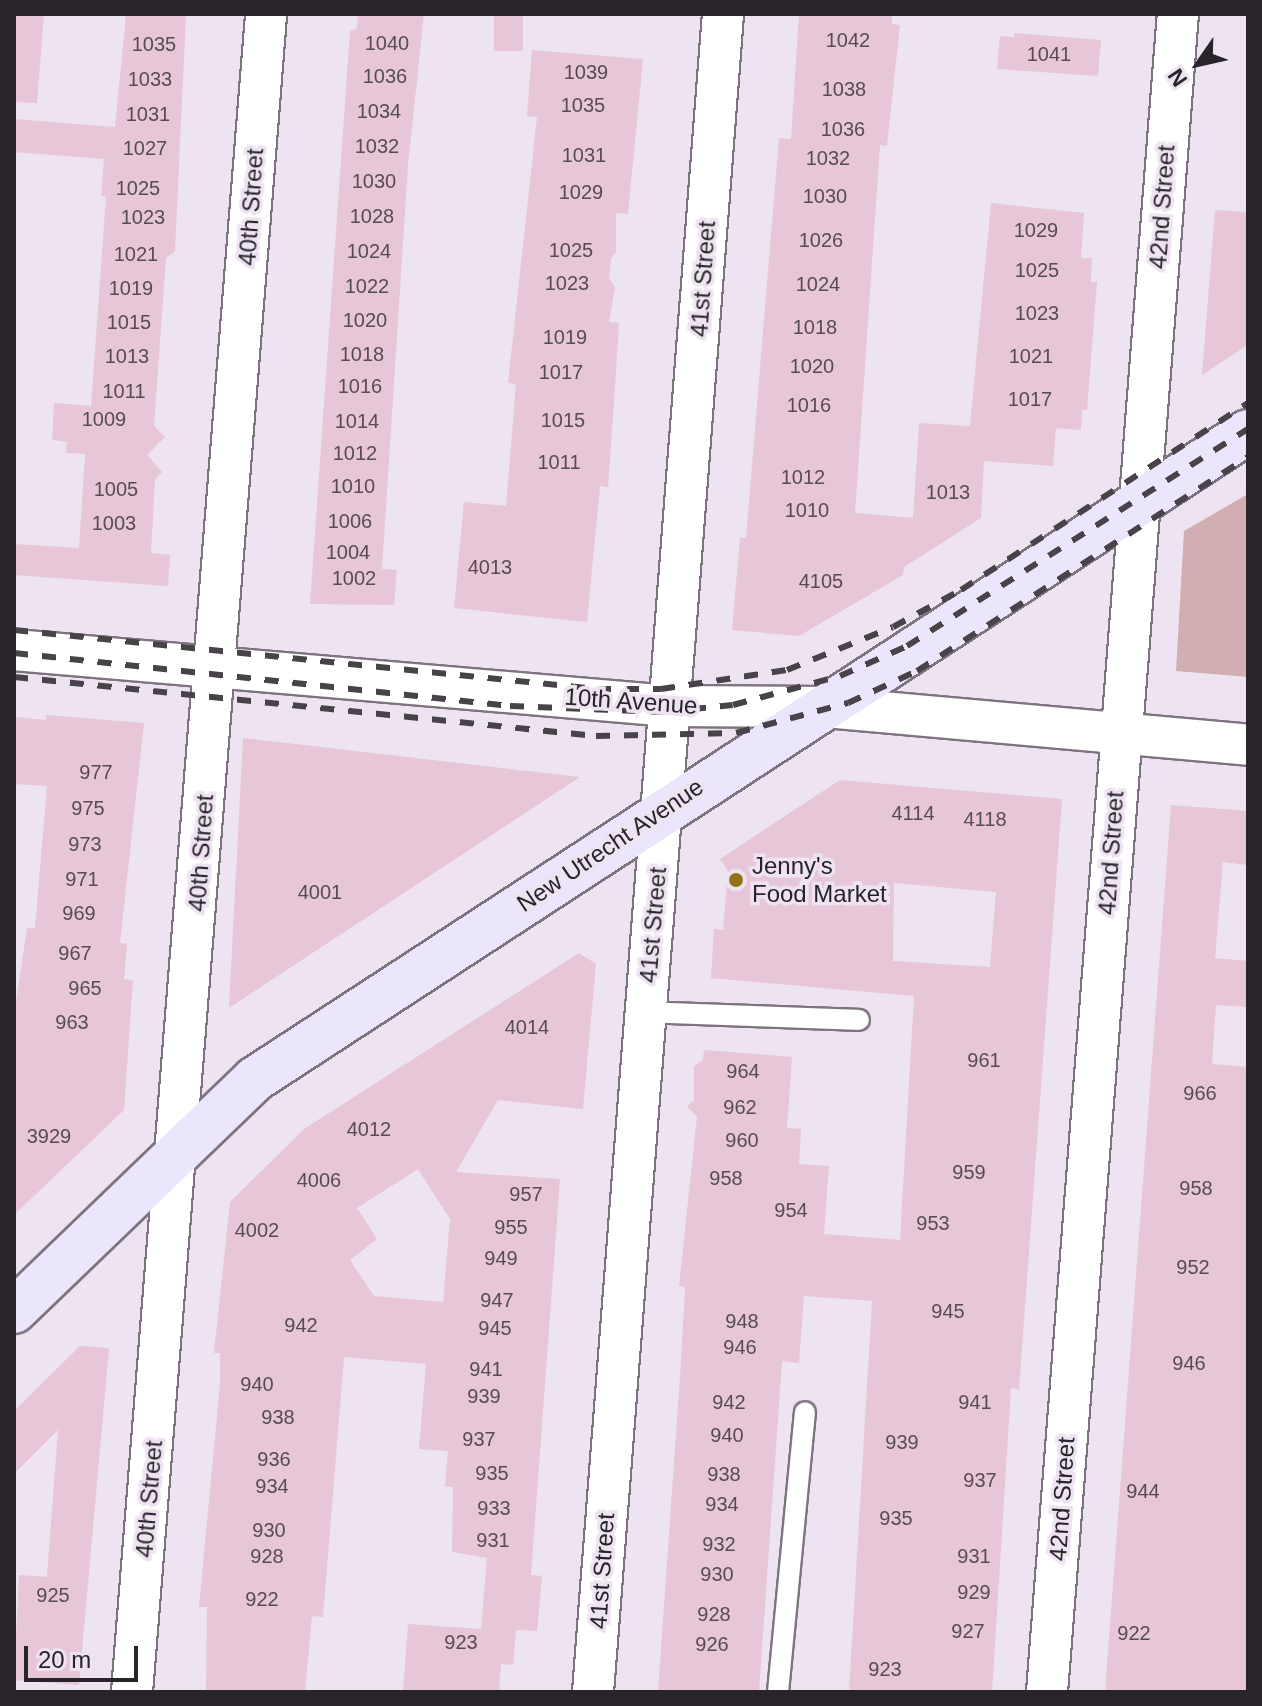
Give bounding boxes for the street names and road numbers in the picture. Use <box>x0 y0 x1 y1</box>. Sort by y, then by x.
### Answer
street label: 42nd Street <box>1143 144 1181 270</box>
street label: 40th Street <box>233 147 269 267</box>
street label: 41st Street <box>685 220 721 338</box>
street label: 10th Avenue <box>563 682 699 720</box>
street label: New Utrecht Avenue <box>511 772 709 918</box>
street label: 42nd Street <box>1092 790 1130 916</box>
street label: 40th Street <box>183 793 219 913</box>
street label: 41st Street <box>634 866 672 984</box>
street label: 42nd Street <box>1043 1436 1081 1562</box>
street label: 40th Street <box>130 1439 168 1559</box>
street label: 41st Street <box>584 1512 620 1630</box>

